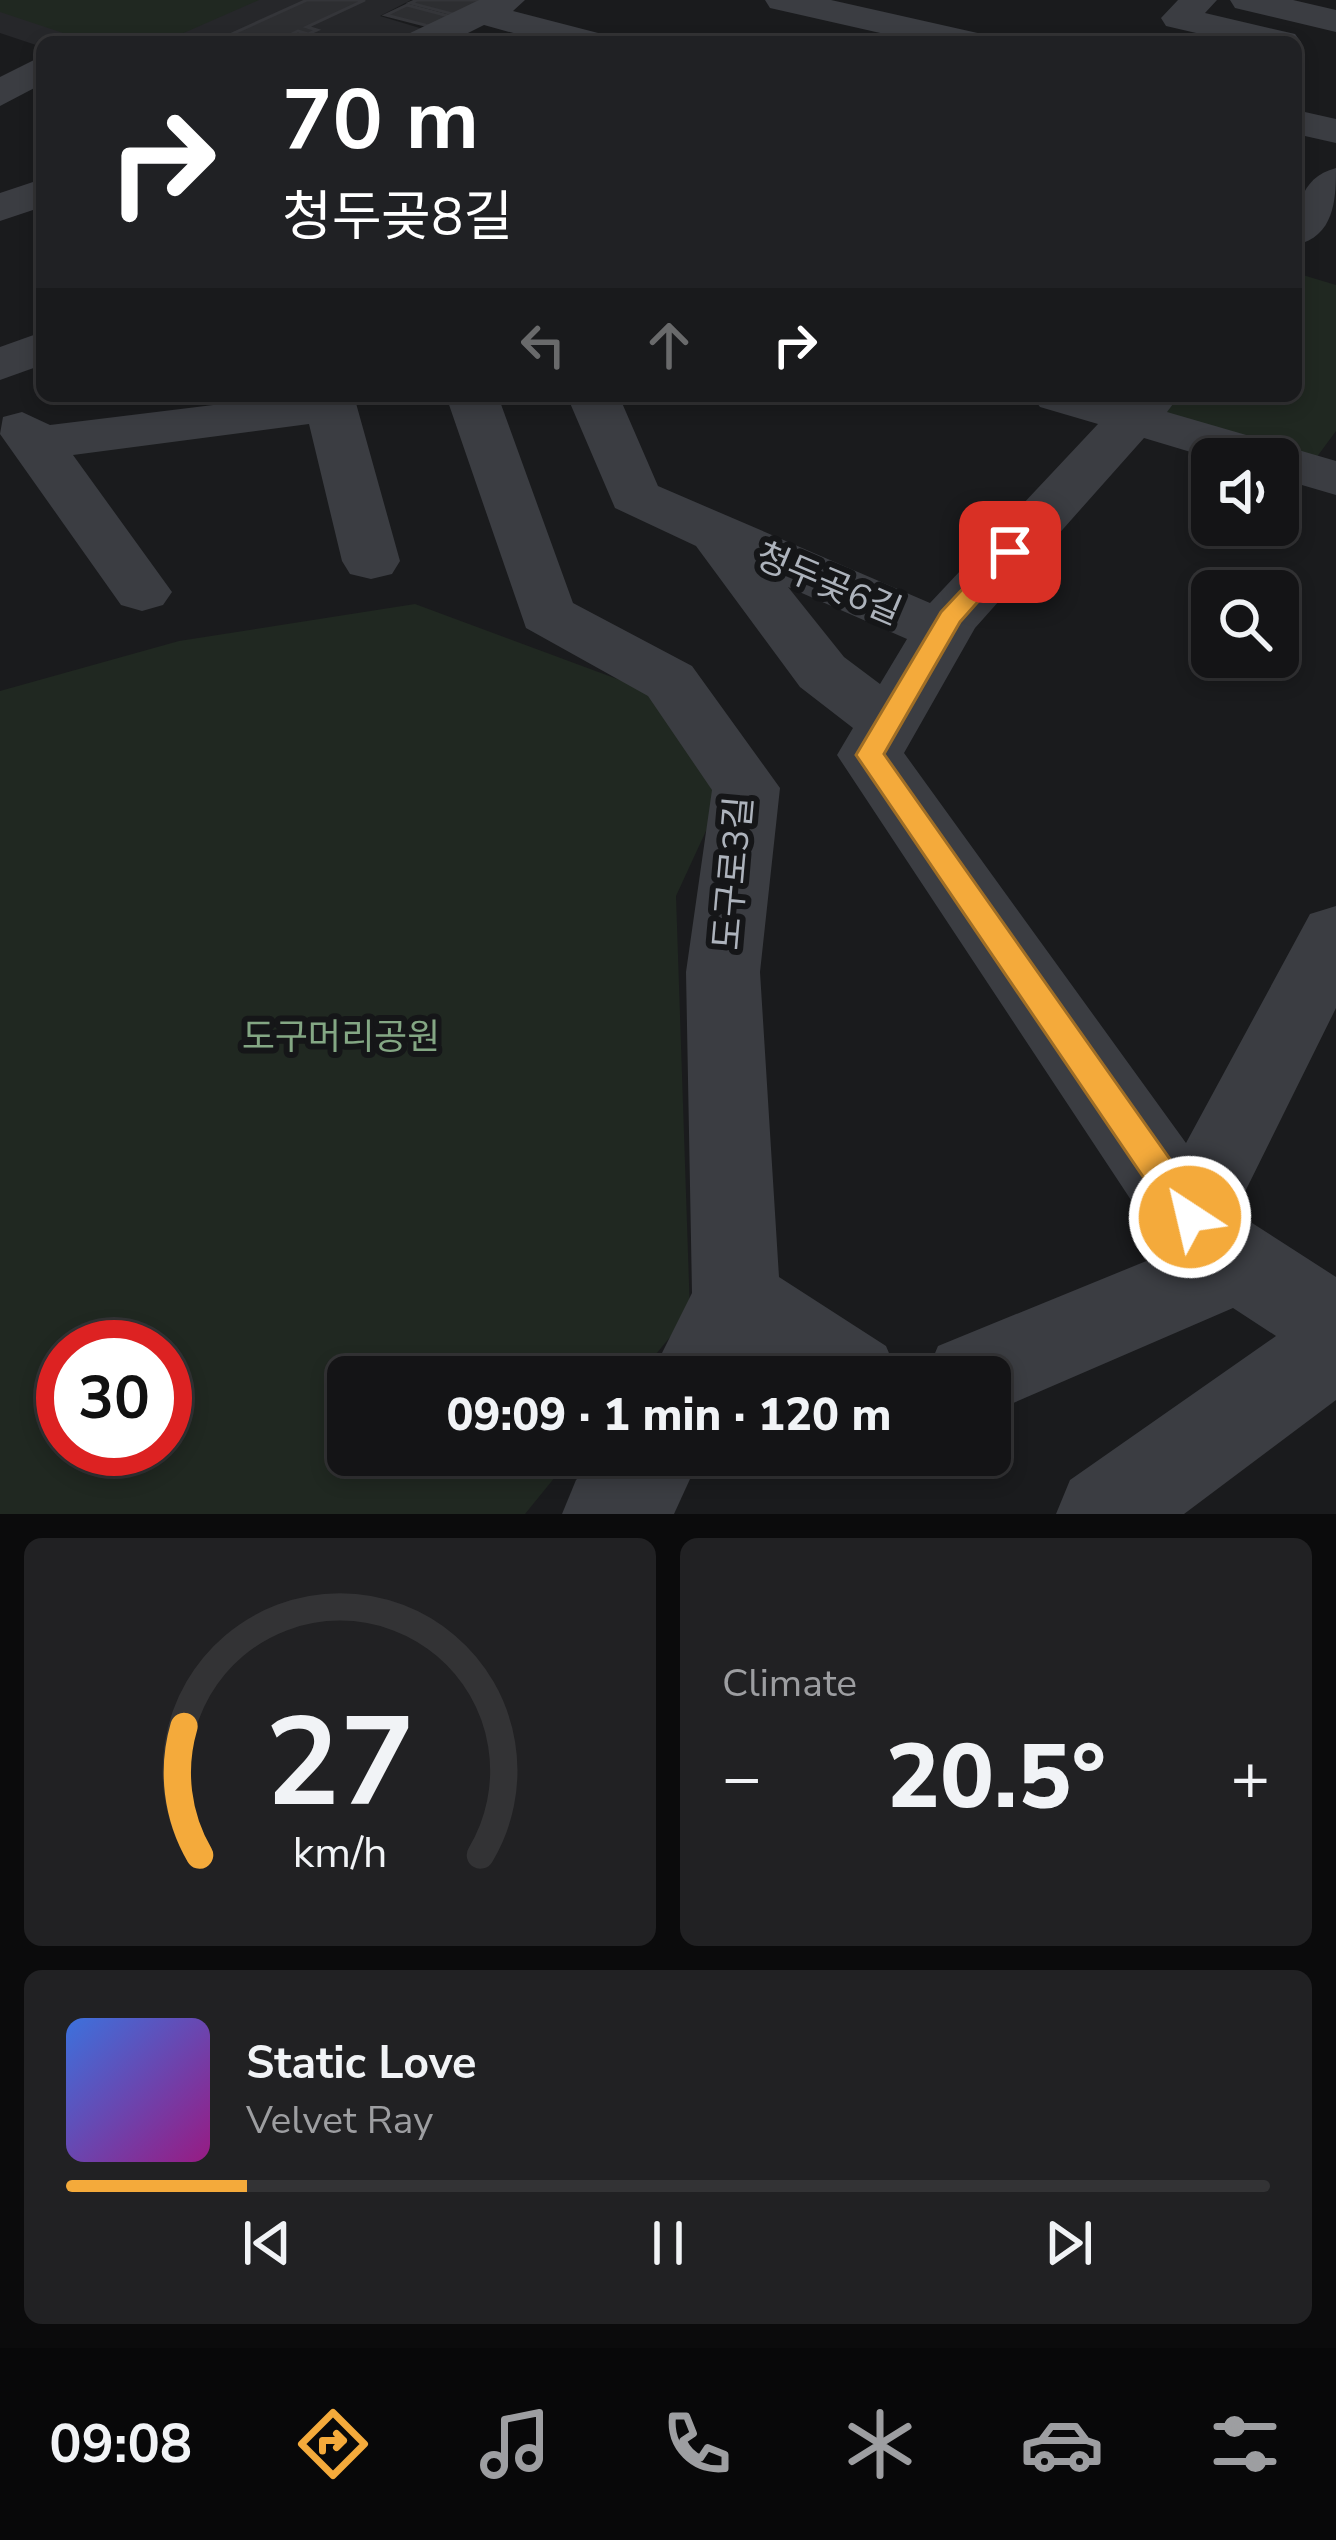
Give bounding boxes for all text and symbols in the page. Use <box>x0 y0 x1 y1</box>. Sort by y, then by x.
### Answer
text: 70 m <box>282 63 479 178</box>
icon: right <box>84 84 240 240</box>
text: 청두곶8길 <box>282 180 513 254</box>
icon: left <box>510 312 576 378</box>
icon: ahead <box>636 312 702 378</box>
icon: right <box>762 312 828 378</box>
map controls <box>1191 438 1299 678</box>
button: sound <box>1191 438 1299 546</box>
pin <box>959 501 1061 603</box>
icon: arrive <box>977 519 1043 585</box>
street label: 청두곶6길 <box>748 532 909 637</box>
button: search <box>1191 570 1299 678</box>
street label: 도구로3길 <box>702 794 765 952</box>
park label: 도구머리공원 <box>242 1013 440 1062</box>
position arrow <box>1127 1154 1253 1280</box>
speed limit sign: 30 <box>36 1320 192 1476</box>
text: 09:09 · 1 min · 120 m <box>446 1385 892 1446</box>
text: Climate <box>722 1657 857 1710</box>
text: 27 <box>265 1678 415 1848</box>
text: 20.5° <box>886 1716 1106 1839</box>
text: − <box>722 1733 762 1823</box>
text: + <box>1230 1733 1270 1823</box>
text: km/h <box>293 1824 387 1882</box>
text: Static Love <box>246 2033 476 2094</box>
text: Velvet Ray <box>246 2094 433 2147</box>
icon: previous <box>234 2210 300 2276</box>
icon: pause <box>635 2210 701 2276</box>
icon: next <box>1036 2210 1102 2276</box>
icon: directions <box>291 2402 375 2486</box>
icon: music <box>473 2402 557 2486</box>
icon: phone <box>655 2402 739 2486</box>
icon: climate <box>838 2402 922 2486</box>
icon: car <box>1020 2402 1104 2486</box>
icon: filters <box>1203 2402 1287 2486</box>
text: 09:08 <box>49 2407 192 2481</box>

